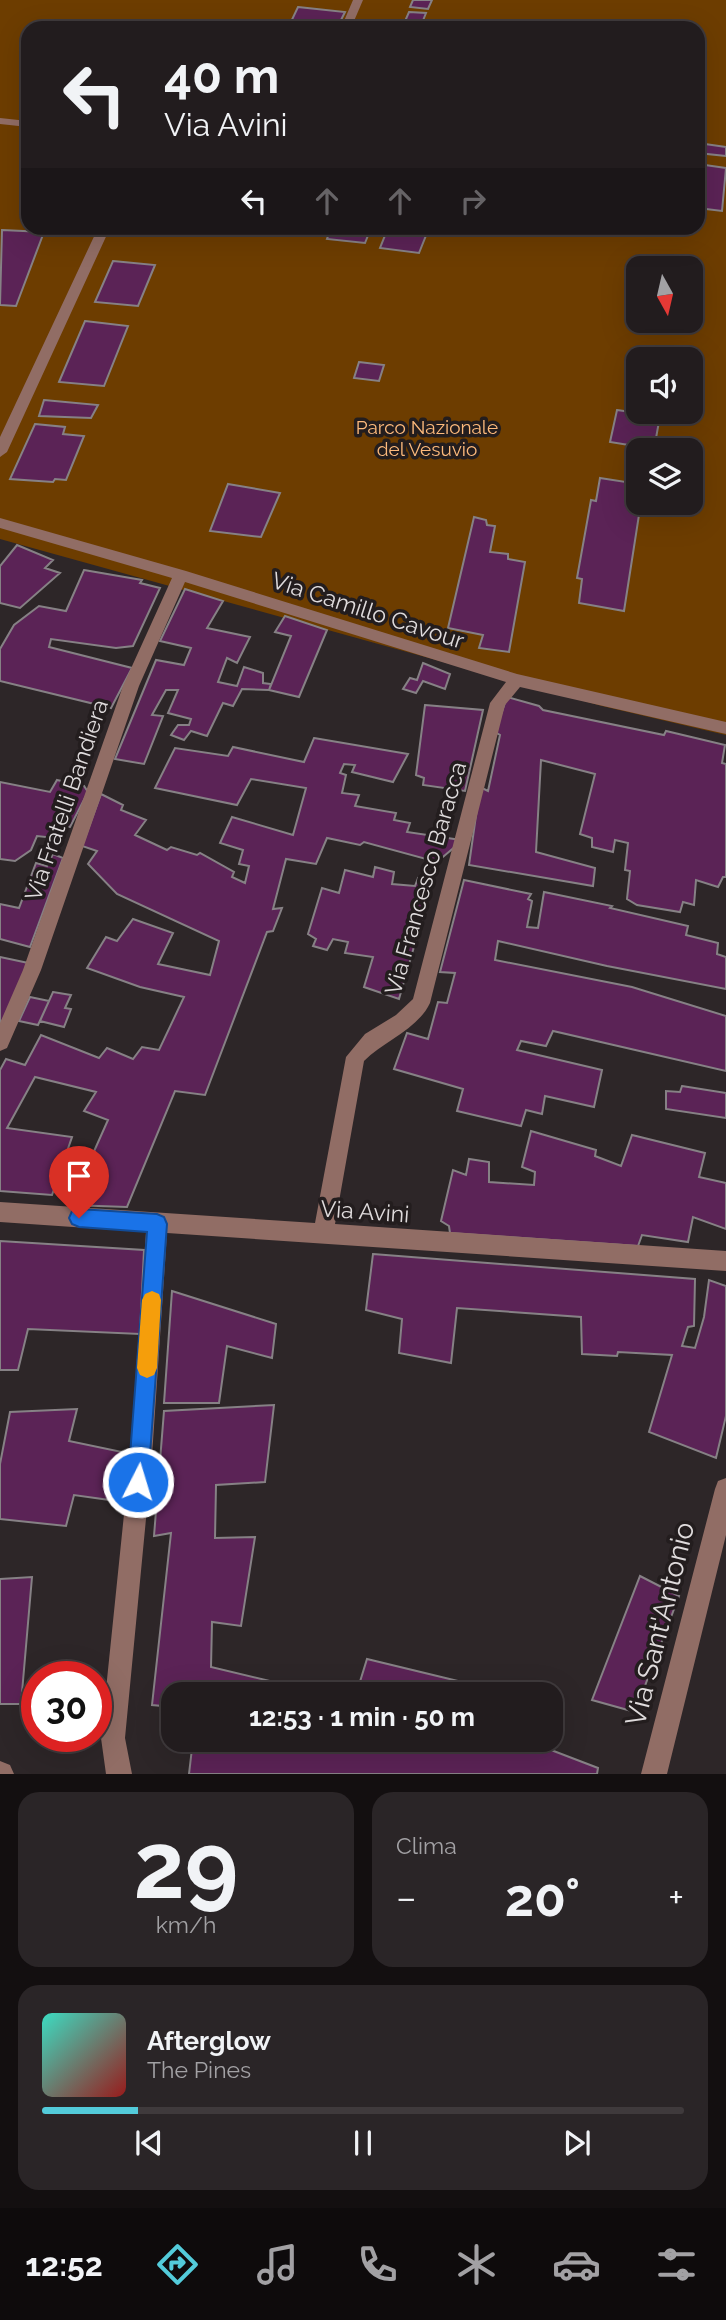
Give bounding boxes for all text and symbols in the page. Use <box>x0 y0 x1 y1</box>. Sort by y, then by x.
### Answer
text: 40 m <box>164 47 279 104</box>
icon: left <box>49 49 140 140</box>
text: Via Avini <box>164 106 288 143</box>
icon: left <box>235 182 273 220</box>
icon: ahead <box>308 182 346 220</box>
icon: ahead <box>381 182 419 220</box>
icon: right <box>454 182 492 220</box>
north arrow <box>626 256 704 332</box>
map controls <box>626 256 703 515</box>
button: sound <box>626 347 703 424</box>
park label: Parco Nazionale del Vesuvio <box>356 416 498 460</box>
button: layers <box>626 438 703 515</box>
street label: Via Camillo Cavour <box>268 566 468 654</box>
street label: Via Fratelli Bandiera <box>19 696 113 904</box>
street label: Via Francesco Baracca <box>379 758 471 998</box>
pin <box>49 1146 109 1218</box>
icon: arrive <box>60 1157 98 1195</box>
street label: Via Avini <box>320 1194 410 1228</box>
position arrow <box>101 1445 175 1519</box>
street label: Via Sant'Antonio <box>619 1519 701 1729</box>
speed limit sign: 30 <box>21 1661 112 1752</box>
text: 12:53 · 1 min · 50 m <box>249 1702 475 1732</box>
text: 29 <box>134 1812 238 1919</box>
text: Clima <box>396 1832 457 1859</box>
text: 20° <box>505 1867 580 1928</box>
text: − <box>396 1875 416 1920</box>
text: + <box>668 1875 684 1920</box>
text: km/h <box>156 1911 216 1938</box>
text: Afterglow <box>147 2026 271 2056</box>
text: The Pines <box>147 2056 251 2083</box>
icon: previous <box>130 2124 168 2162</box>
icon: pause <box>344 2124 382 2162</box>
icon: next <box>558 2124 596 2162</box>
icon: directions <box>153 2240 202 2289</box>
icon: music <box>253 2240 302 2289</box>
icon: phone <box>353 2240 402 2289</box>
icon: climate <box>452 2240 501 2289</box>
icon: car <box>552 2240 601 2289</box>
icon: filters <box>652 2240 701 2289</box>
text: 12:52 <box>25 2246 103 2283</box>

